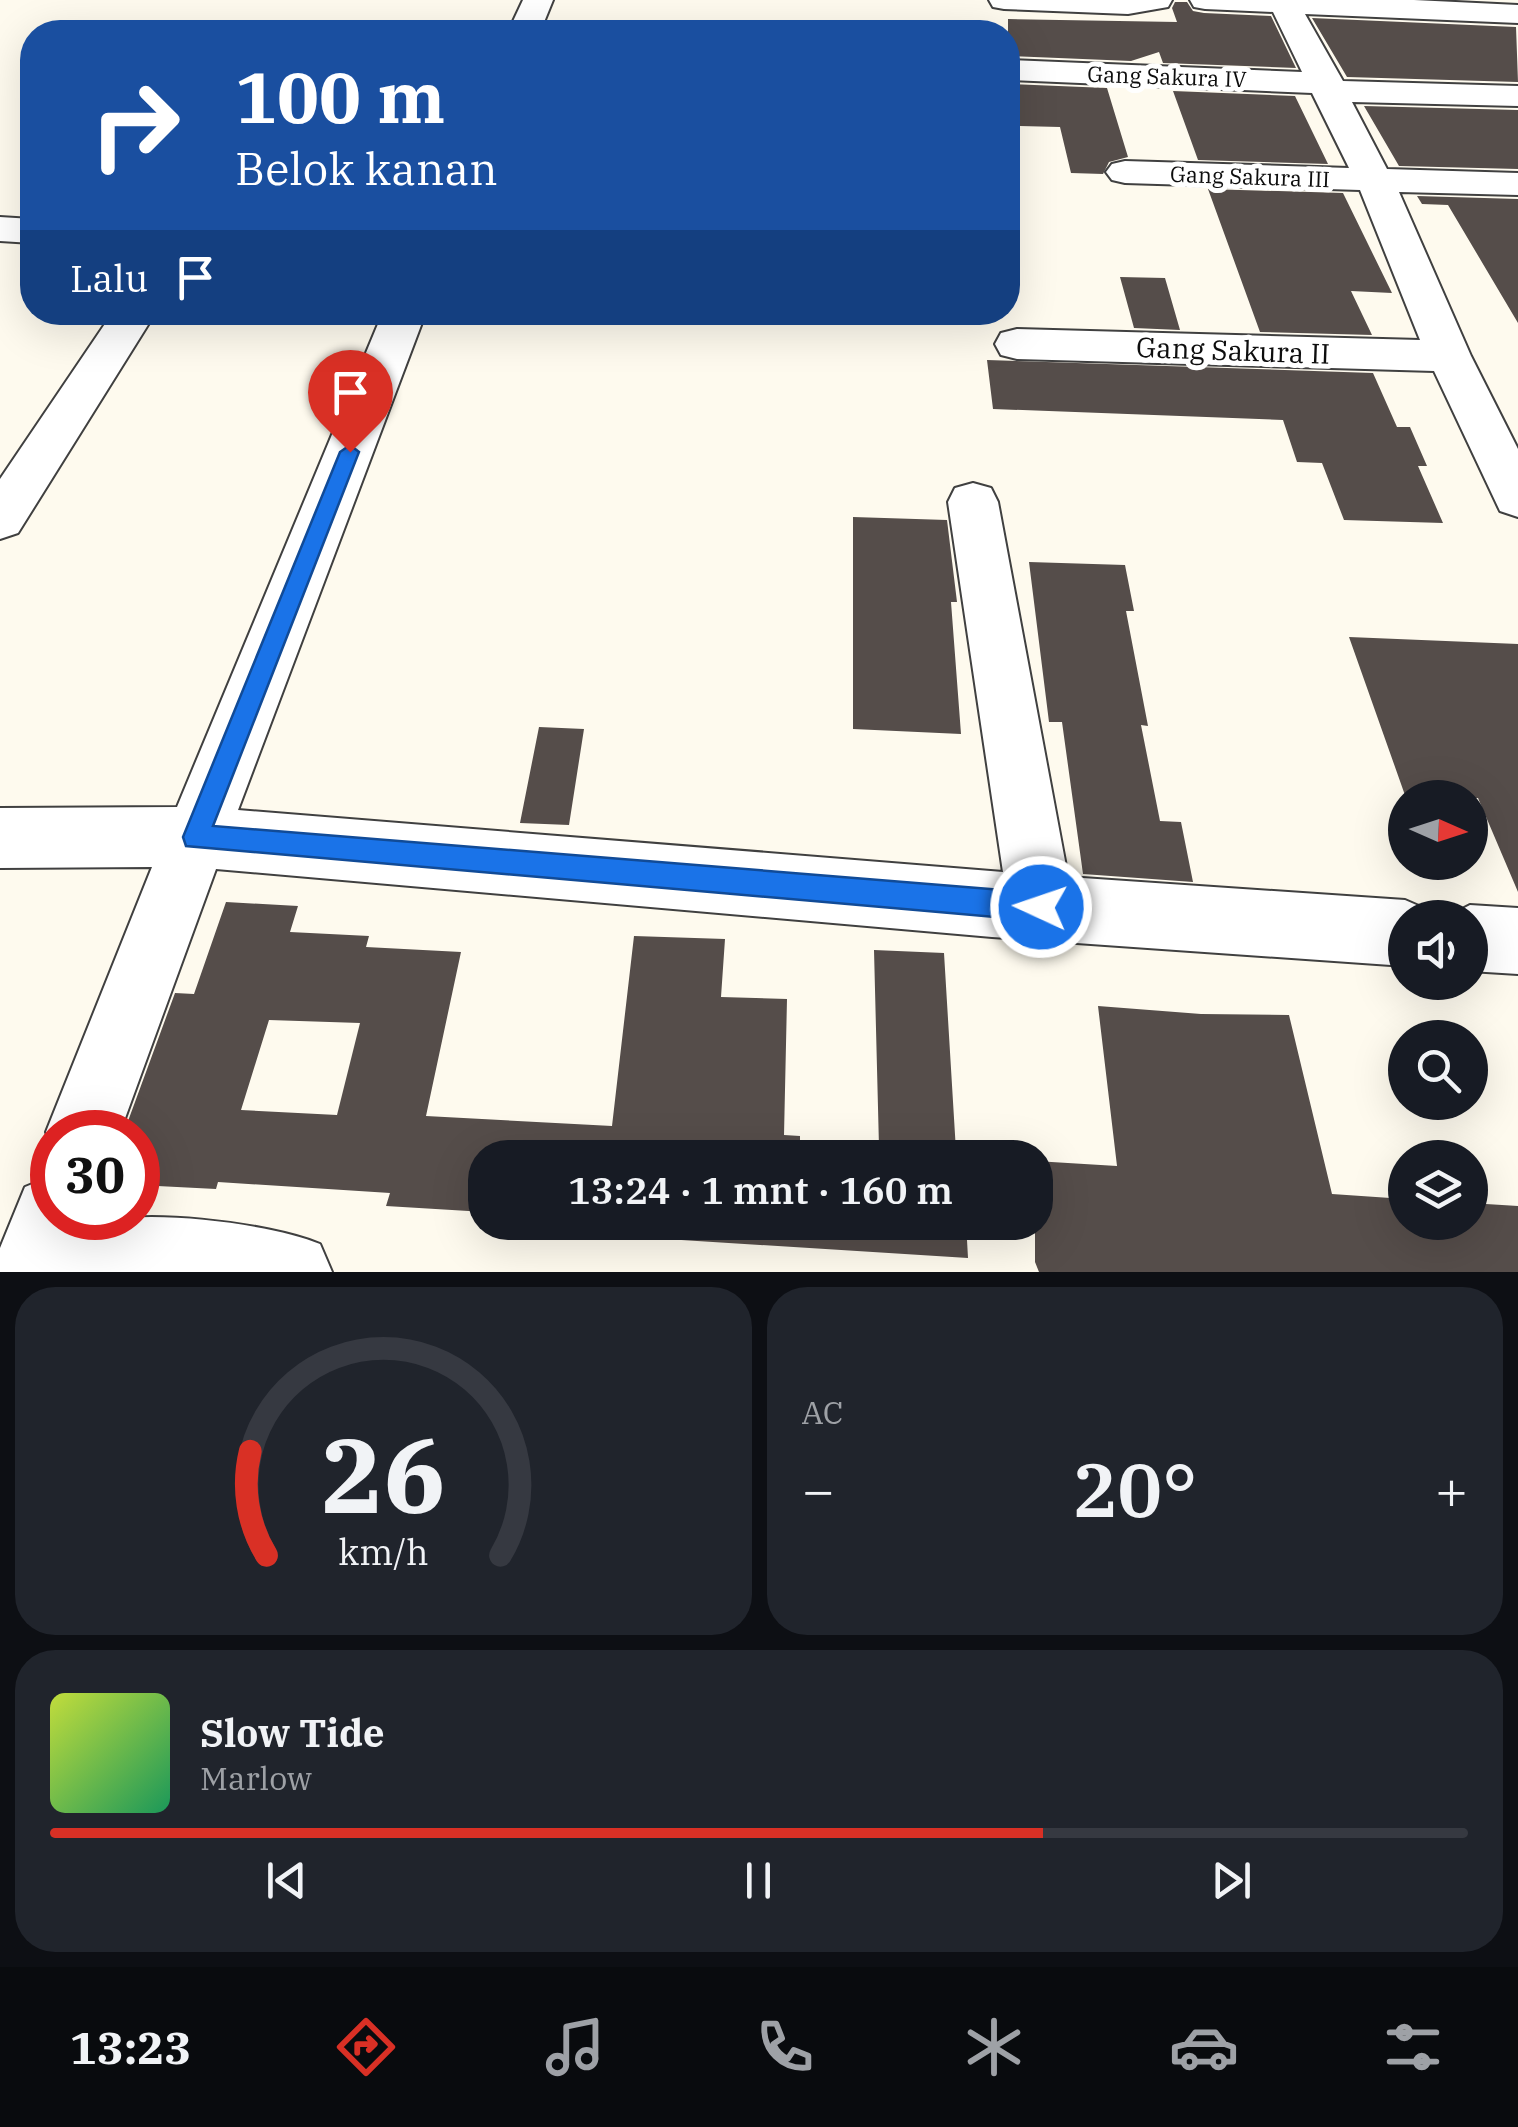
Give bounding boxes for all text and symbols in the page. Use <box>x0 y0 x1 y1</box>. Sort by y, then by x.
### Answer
text: 100 m <box>235 51 445 142</box>
street label: Gang Sakura IV <box>1087 59 1248 93</box>
icon: right <box>70 60 200 190</box>
text: Belok kanan <box>235 139 498 197</box>
street label: Gang Sakura III <box>1169 159 1331 193</box>
icon: arrive <box>168 250 223 305</box>
text: Lalu <box>70 253 148 302</box>
street label: Gang Sakura II <box>1135 328 1331 372</box>
pin <box>308 350 393 453</box>
icon: arrive <box>323 365 378 420</box>
north arrow <box>1388 780 1488 880</box>
map controls <box>1388 780 1488 1240</box>
position arrow <box>989 855 1093 959</box>
button: sound <box>1388 900 1488 1000</box>
button: search <box>1388 1020 1488 1120</box>
speed limit sign: 30 <box>30 1110 160 1240</box>
button: layers <box>1388 1140 1488 1240</box>
text: 13:24 · 1 mnt · 160 m <box>568 1165 953 1214</box>
text: AC <box>802 1391 843 1433</box>
text: 26 <box>321 1406 446 1542</box>
text: 20° <box>1072 1440 1197 1538</box>
text: − <box>802 1454 835 1525</box>
text: + <box>1435 1454 1468 1525</box>
text: km/h <box>338 1528 428 1575</box>
text: Slow Tide <box>200 1708 385 1757</box>
text: Marlow <box>200 1757 312 1799</box>
icon: previous <box>259 1853 314 1908</box>
icon: pause <box>731 1853 786 1908</box>
icon: next <box>1204 1853 1259 1908</box>
icon: directions <box>331 2012 401 2082</box>
icon: music <box>540 2012 610 2082</box>
icon: phone <box>750 2012 820 2082</box>
icon: climate <box>959 2012 1029 2082</box>
icon: car <box>1169 2012 1239 2082</box>
icon: filters <box>1378 2012 1448 2082</box>
text: 13:23 <box>70 2018 191 2076</box>

